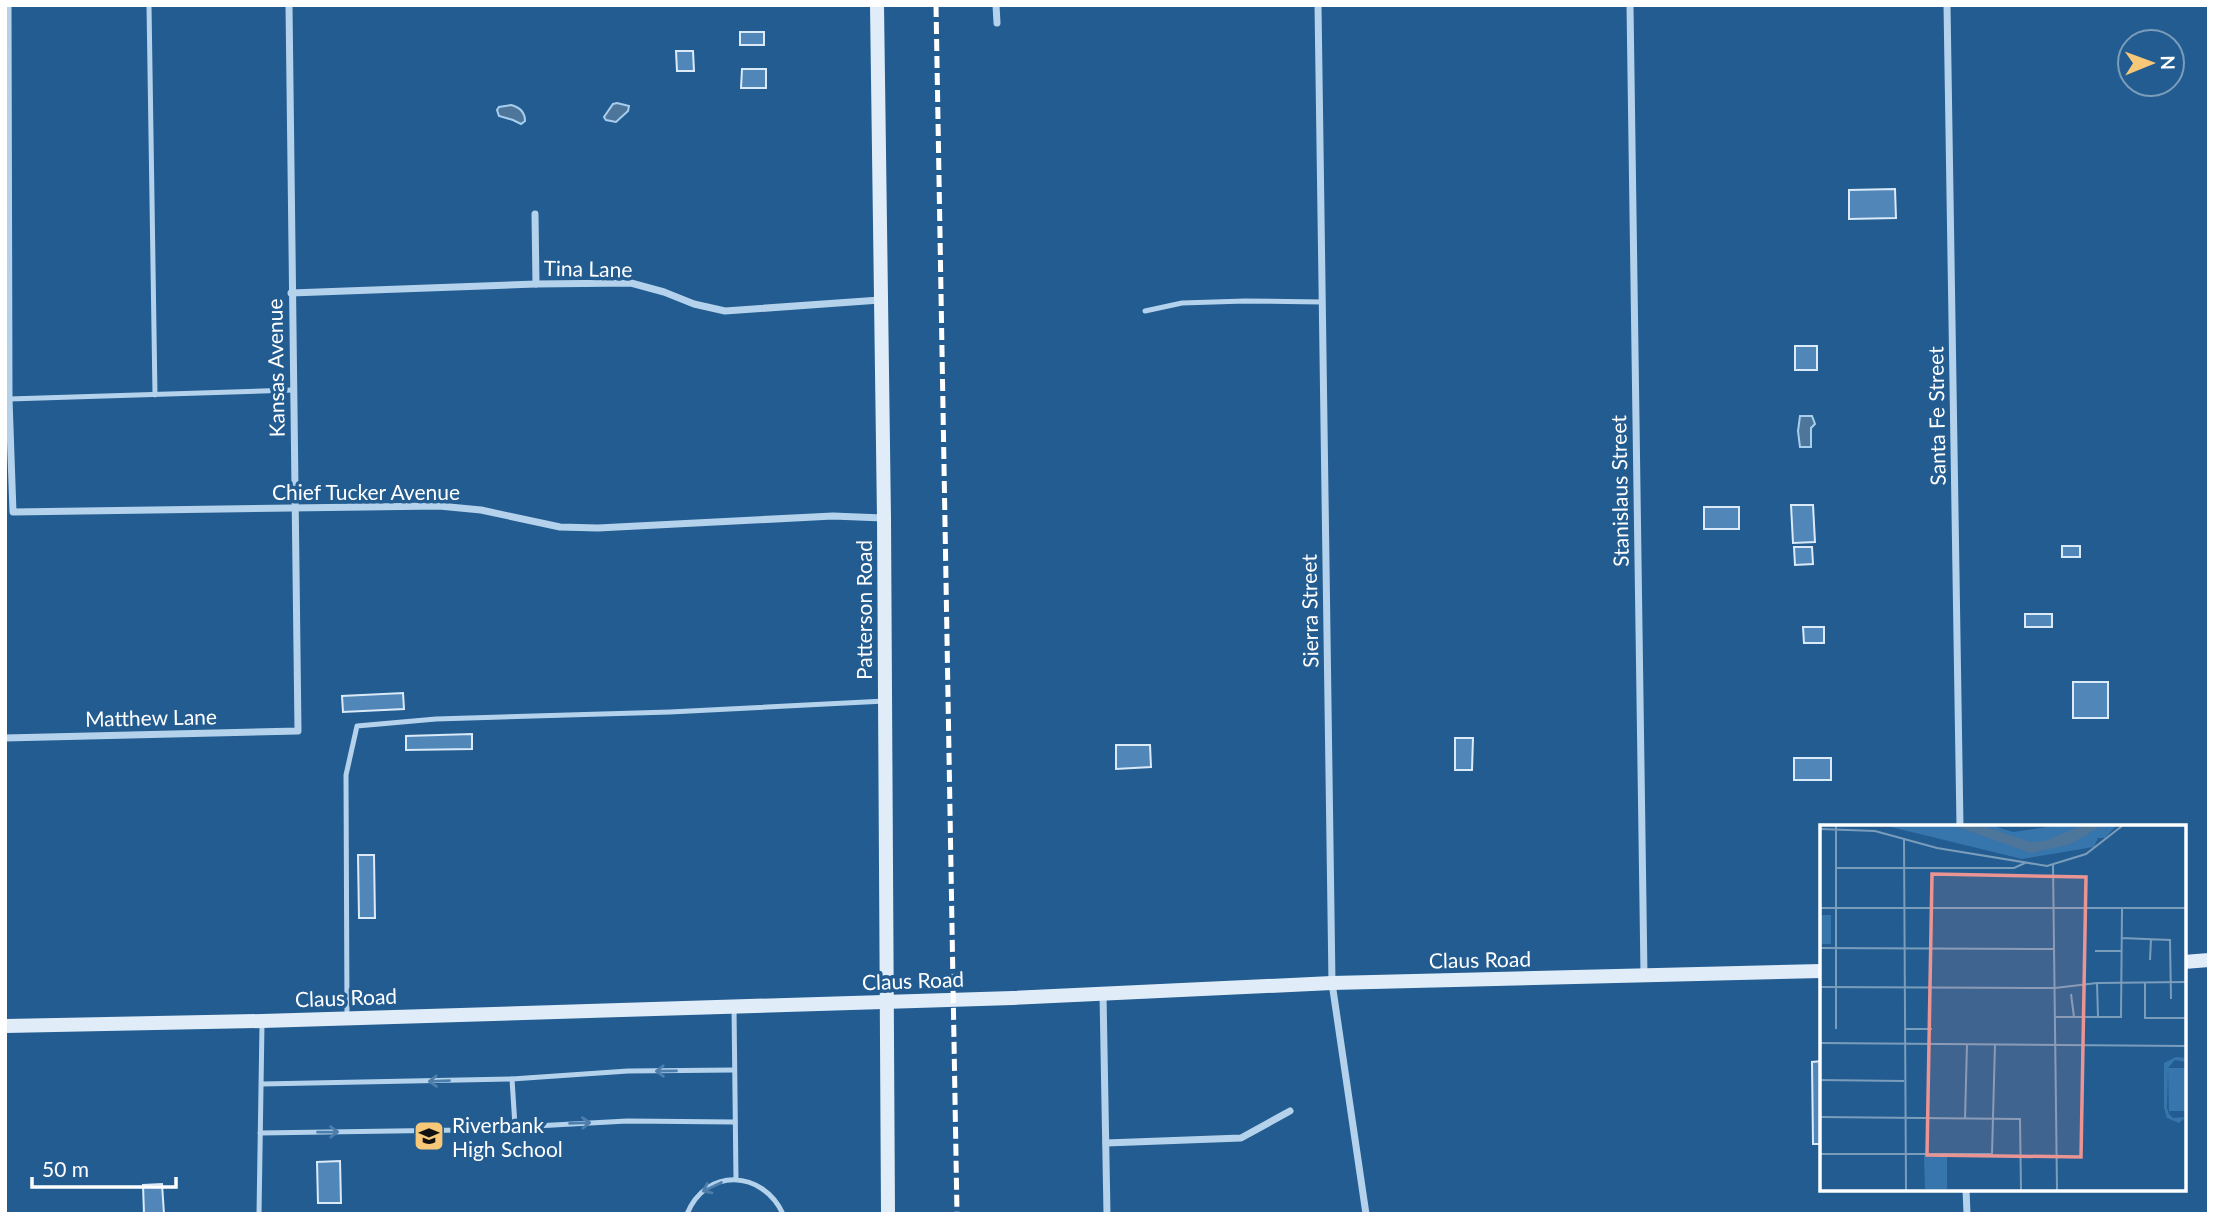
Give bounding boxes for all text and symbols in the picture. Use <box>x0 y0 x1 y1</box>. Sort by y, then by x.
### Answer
north arrow <box>2116 28 2186 98</box>
text: N <box>2157 55 2180 70</box>
street label: Tina Lane <box>543 255 633 281</box>
street label: Kansas Avenue <box>261 298 289 438</box>
street label: Santa Fe Street <box>1922 346 1950 486</box>
street label: Stanislaus Street <box>1605 415 1633 567</box>
street label: Chief Tucker Avenue <box>272 479 460 504</box>
street label: Patterson Road <box>851 540 876 680</box>
street label: Sierra Street <box>1296 553 1322 668</box>
street label: Matthew Lane <box>85 703 217 731</box>
inset map <box>1820 825 2186 1191</box>
street label: Claus Road <box>1429 946 1531 972</box>
street label: Claus Road <box>862 966 964 994</box>
street label: Claus Road <box>295 983 397 1011</box>
one-way arrow <box>655 1064 678 1077</box>
one-way arrow <box>427 1074 450 1087</box>
place label: Riverbank High School <box>452 1112 563 1161</box>
one-way arrow <box>568 1117 591 1130</box>
school or university icon: Riverbank High School <box>412 1119 446 1153</box>
one-way arrow <box>316 1125 339 1139</box>
scale bar <box>32 1146 175 1190</box>
text: 50 m <box>42 1156 89 1181</box>
one-way arrow <box>702 1180 723 1194</box>

